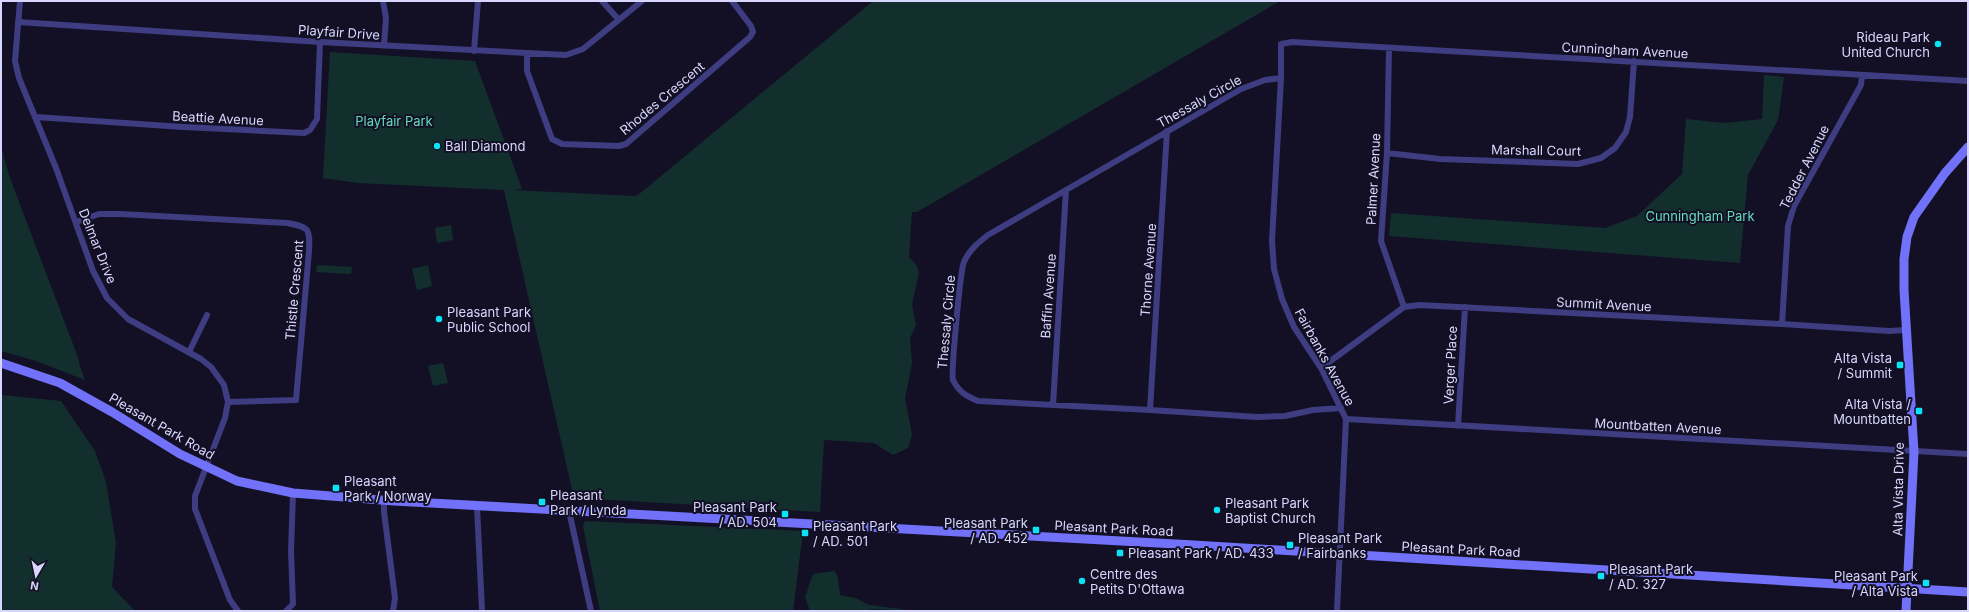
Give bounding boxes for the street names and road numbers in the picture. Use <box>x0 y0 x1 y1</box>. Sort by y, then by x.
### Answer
street label: Playfair Drive <box>298 21 380 43</box>
street label: Cunningham Avenue <box>1561 39 1689 61</box>
street label: Rhodes Crescent <box>616 58 708 138</box>
street label: Thessaly Circle <box>1154 71 1244 131</box>
street label: Beattie Avenue <box>172 108 264 128</box>
street label: Tedder Avenue <box>1776 122 1832 212</box>
street label: Palmer Avenue <box>1363 133 1383 225</box>
street label: Marshall Court <box>1491 141 1581 159</box>
street label: Delmar Drive <box>76 206 120 286</box>
street label: Thorne Avenue <box>1137 223 1159 317</box>
street label: Thistle Crescent <box>282 239 306 341</box>
street label: Baffin Avenue <box>1037 253 1059 339</box>
street label: Thessaly Circle <box>934 274 958 370</box>
street label: Summit Avenue <box>1556 294 1652 314</box>
street label: Fairbanks Avenue <box>1292 305 1358 409</box>
street label: Verger Place <box>1440 325 1460 405</box>
street label: Pleasant Park Road <box>106 389 218 463</box>
street label: Mountbatten Avenue <box>1594 415 1722 437</box>
street label: Alta Vista Drive <box>1889 442 1907 536</box>
street label: Pleasant Park Road <box>1054 517 1174 539</box>
street label: Pleasant Park Road <box>1401 538 1521 560</box>

